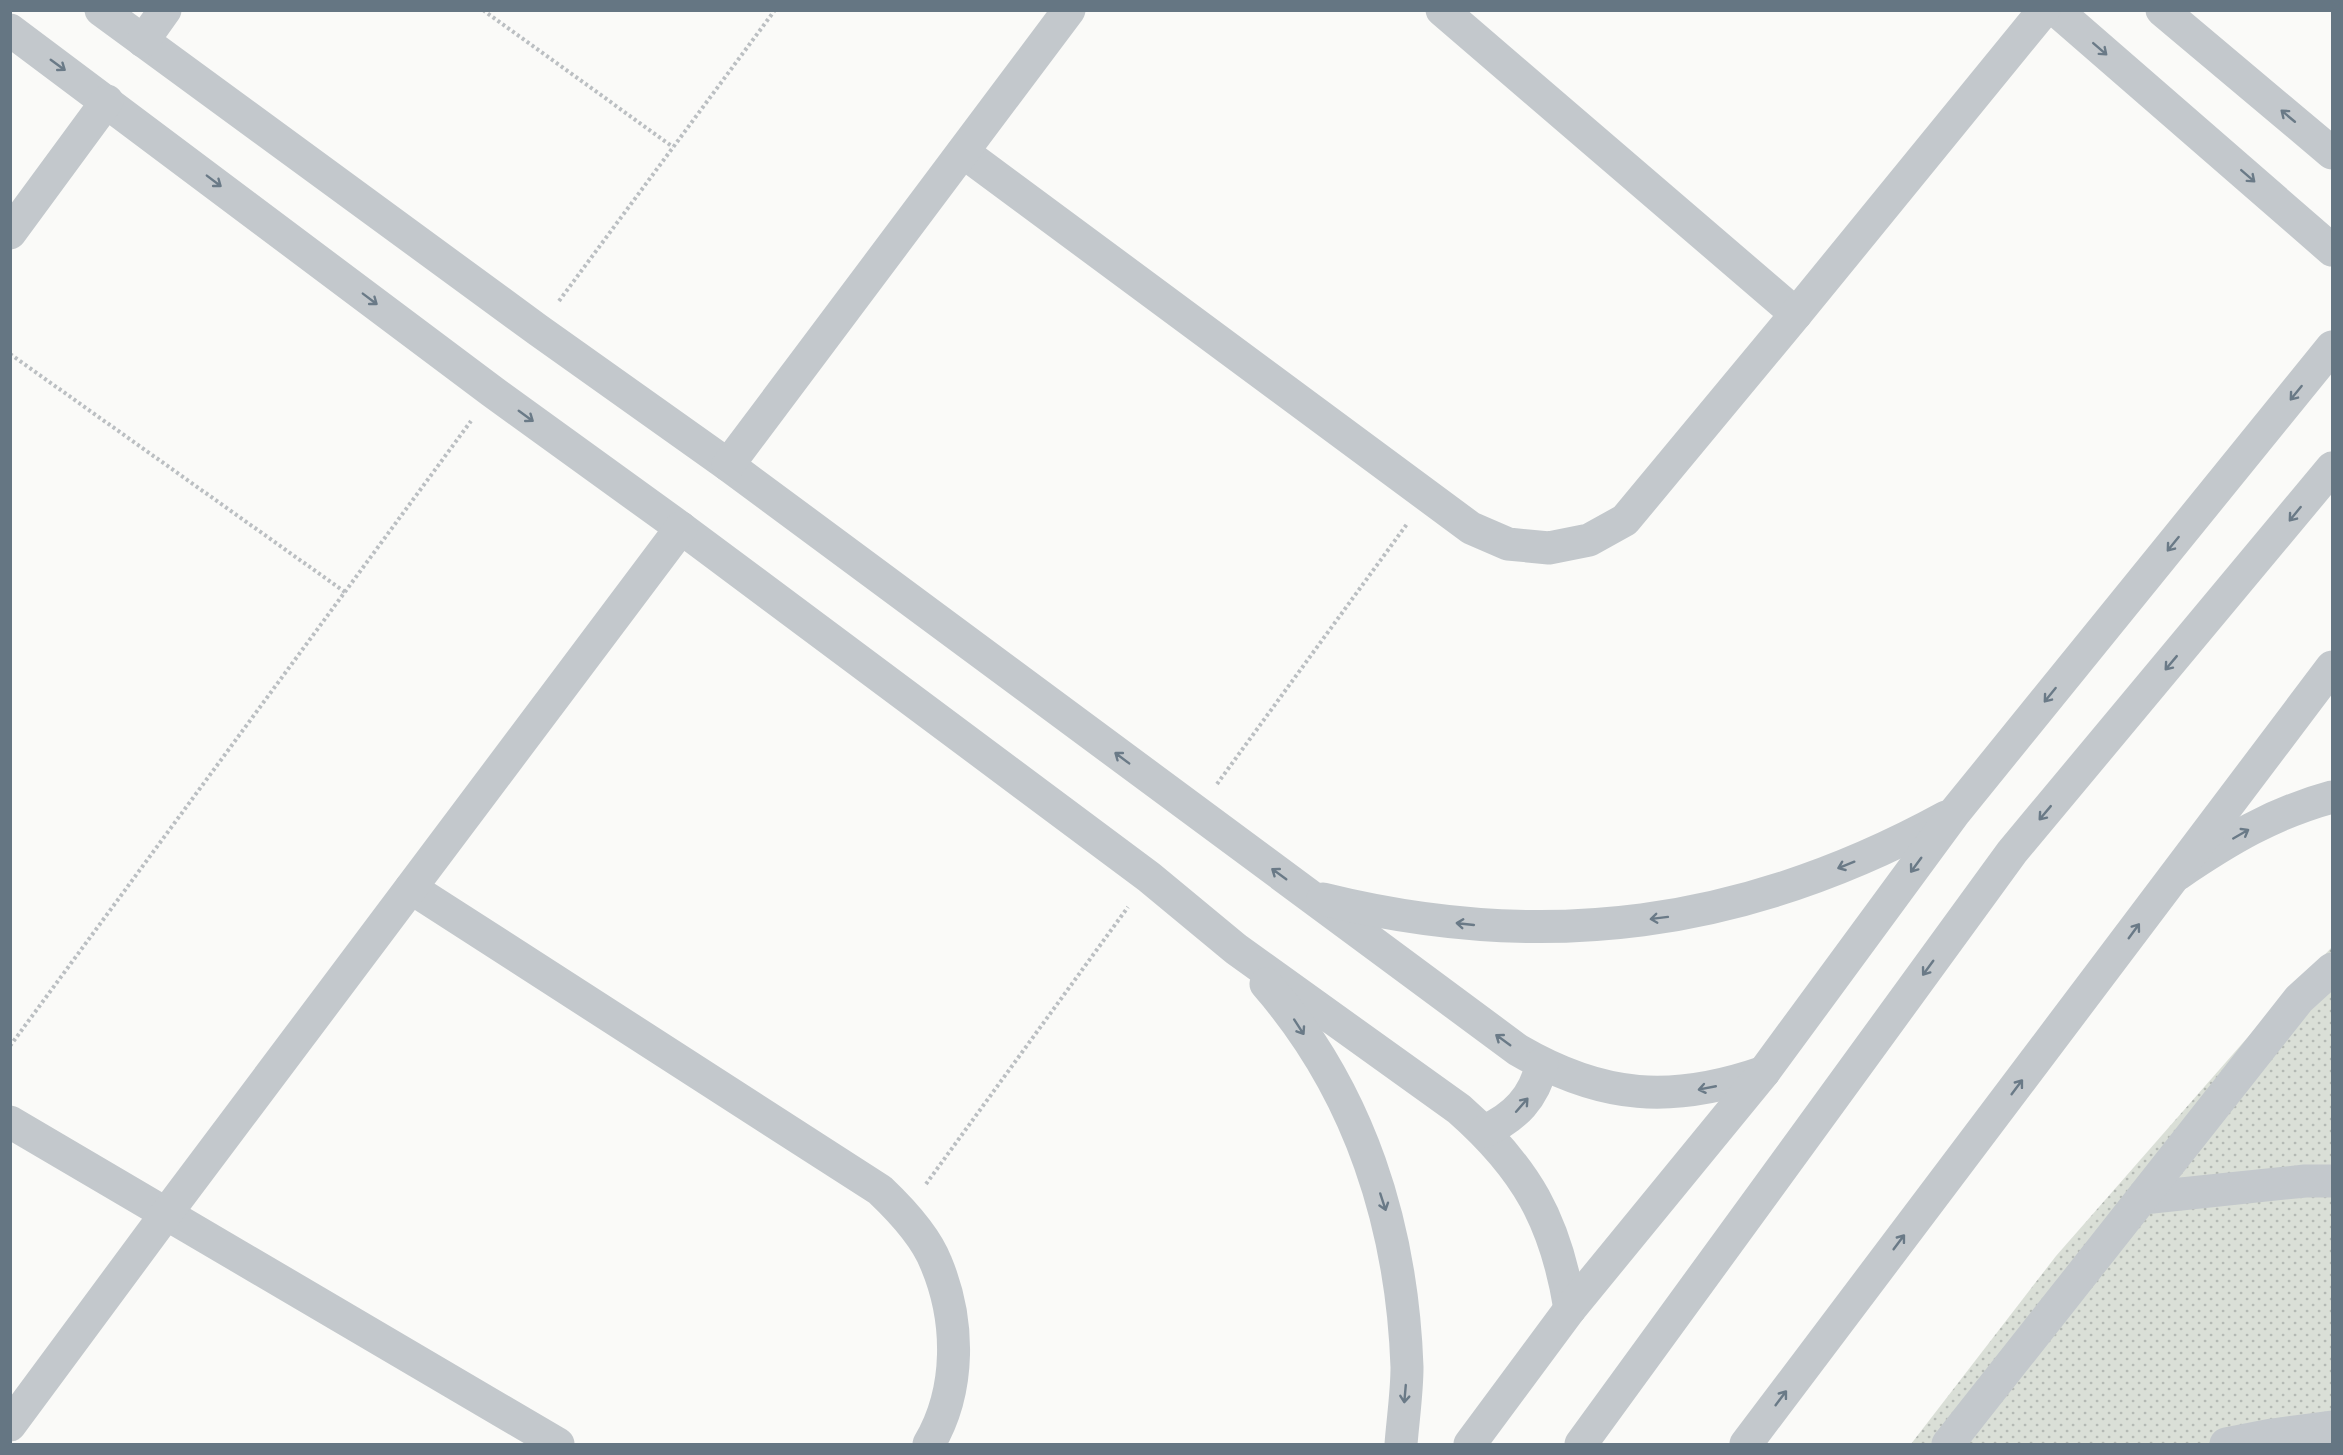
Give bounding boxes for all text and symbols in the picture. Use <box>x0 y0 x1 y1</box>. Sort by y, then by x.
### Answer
one-way arrow <box>2092 42 2107 56</box>
one-way arrow <box>49 58 65 71</box>
one-way arrow <box>2281 109 2296 123</box>
one-way arrow <box>2240 170 2256 183</box>
one-way arrow <box>206 175 222 188</box>
one-way arrow <box>361 292 377 305</box>
one-way arrow <box>2289 385 2302 401</box>
one-way arrow <box>517 409 533 422</box>
one-way arrow <box>2289 506 2302 522</box>
one-way arrow <box>2166 536 2179 552</box>
one-way arrow <box>2164 655 2177 671</box>
one-way arrow <box>2043 687 2056 703</box>
one-way arrow <box>1115 752 1131 764</box>
one-way arrow <box>2038 805 2052 820</box>
one-way arrow <box>2232 828 2249 840</box>
one-way arrow <box>1910 856 1922 872</box>
one-way arrow <box>1838 860 1856 871</box>
one-way arrow <box>1272 868 1288 880</box>
one-way arrow <box>1650 912 1669 923</box>
one-way arrow <box>1455 918 1475 929</box>
one-way arrow <box>2127 923 2140 939</box>
one-way arrow <box>1921 960 1934 976</box>
one-way arrow <box>1293 1018 1305 1034</box>
one-way arrow <box>1496 1034 1512 1046</box>
one-way arrow <box>2010 1079 2023 1095</box>
one-way arrow <box>1698 1083 1718 1094</box>
one-way arrow <box>1515 1098 1529 1113</box>
one-way arrow <box>1378 1192 1389 1211</box>
one-way arrow <box>1893 1235 1906 1251</box>
one-way arrow <box>1399 1384 1410 1404</box>
one-way arrow <box>1775 1390 1788 1406</box>

